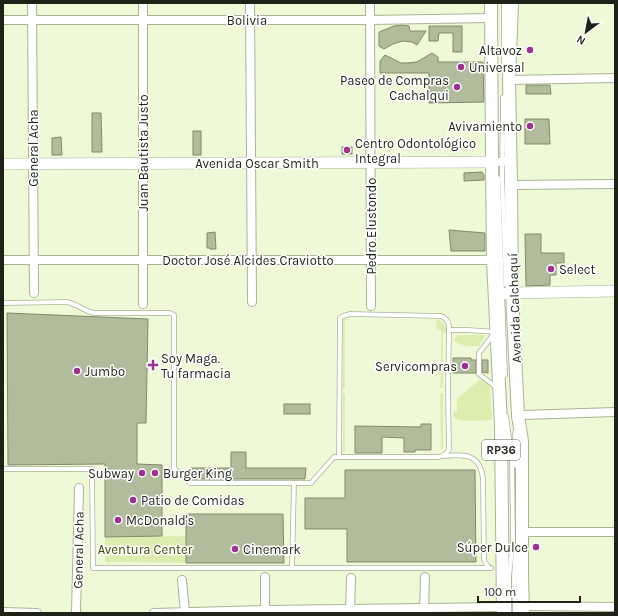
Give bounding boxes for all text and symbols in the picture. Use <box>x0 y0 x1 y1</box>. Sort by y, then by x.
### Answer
north arrow <box>566 12 606 52</box>
street label: Bolivia <box>227 13 267 28</box>
text: N <box>574 32 588 48</box>
place label: Altavoz <box>479 43 522 58</box>
marker: Altavoz <box>525 45 535 55</box>
place label: Universal <box>469 60 525 75</box>
marker: Universal <box>456 62 466 72</box>
place label: Paseo de Compras Cachalqui <box>340 73 449 104</box>
marker: Paseo de Compras Cachalqui <box>452 82 462 92</box>
street label: Juan Bautista Justo <box>136 95 151 211</box>
street label: General Acha <box>26 109 41 187</box>
place label: Avivamiento <box>448 119 522 134</box>
marker: Avivamiento <box>525 121 535 131</box>
place label: Centro Odontológico Integral <box>355 136 476 166</box>
marker: Centro Odontológico Integral <box>342 145 352 155</box>
street label: Avenida Oscar Smith <box>195 156 319 171</box>
street label: Pedro Elustondo <box>364 178 379 274</box>
street label: Doctor José Alcides Craviotto <box>162 253 334 268</box>
street label: Avenida Calchaquí <box>505 253 525 363</box>
place label: Select <box>559 262 596 277</box>
marker: Select <box>546 264 556 274</box>
place label: Soy Maga. Tu farmacia <box>161 351 231 381</box>
place label: Servicompras <box>375 359 457 374</box>
marker: Soy Maga. Tu farmacia <box>148 360 158 370</box>
marker: Servicompras <box>460 361 470 371</box>
place label: Jumbo <box>85 364 125 379</box>
marker: Jumbo <box>72 366 82 376</box>
road number: RP36 <box>482 440 520 460</box>
place label: Subway <box>88 466 134 481</box>
place label: Burger King <box>163 466 233 481</box>
marker: Subway <box>137 468 147 478</box>
marker: Burger King <box>150 468 160 478</box>
place label: Patio de Comidas <box>141 493 245 508</box>
marker: Patio de Comidas <box>128 495 138 505</box>
street label: General Acha <box>70 511 87 589</box>
place label: McDonald's <box>126 513 195 528</box>
marker: McDonald's <box>113 515 123 525</box>
place label: Súper Dulce <box>457 540 528 555</box>
park label: Aventura Center <box>98 542 193 557</box>
place label: Cinemark <box>243 542 301 557</box>
marker: Súper Dulce <box>531 542 541 552</box>
marker: Cinemark <box>230 544 240 554</box>
scale bar <box>478 578 580 604</box>
text: 100 m <box>484 585 516 599</box>

